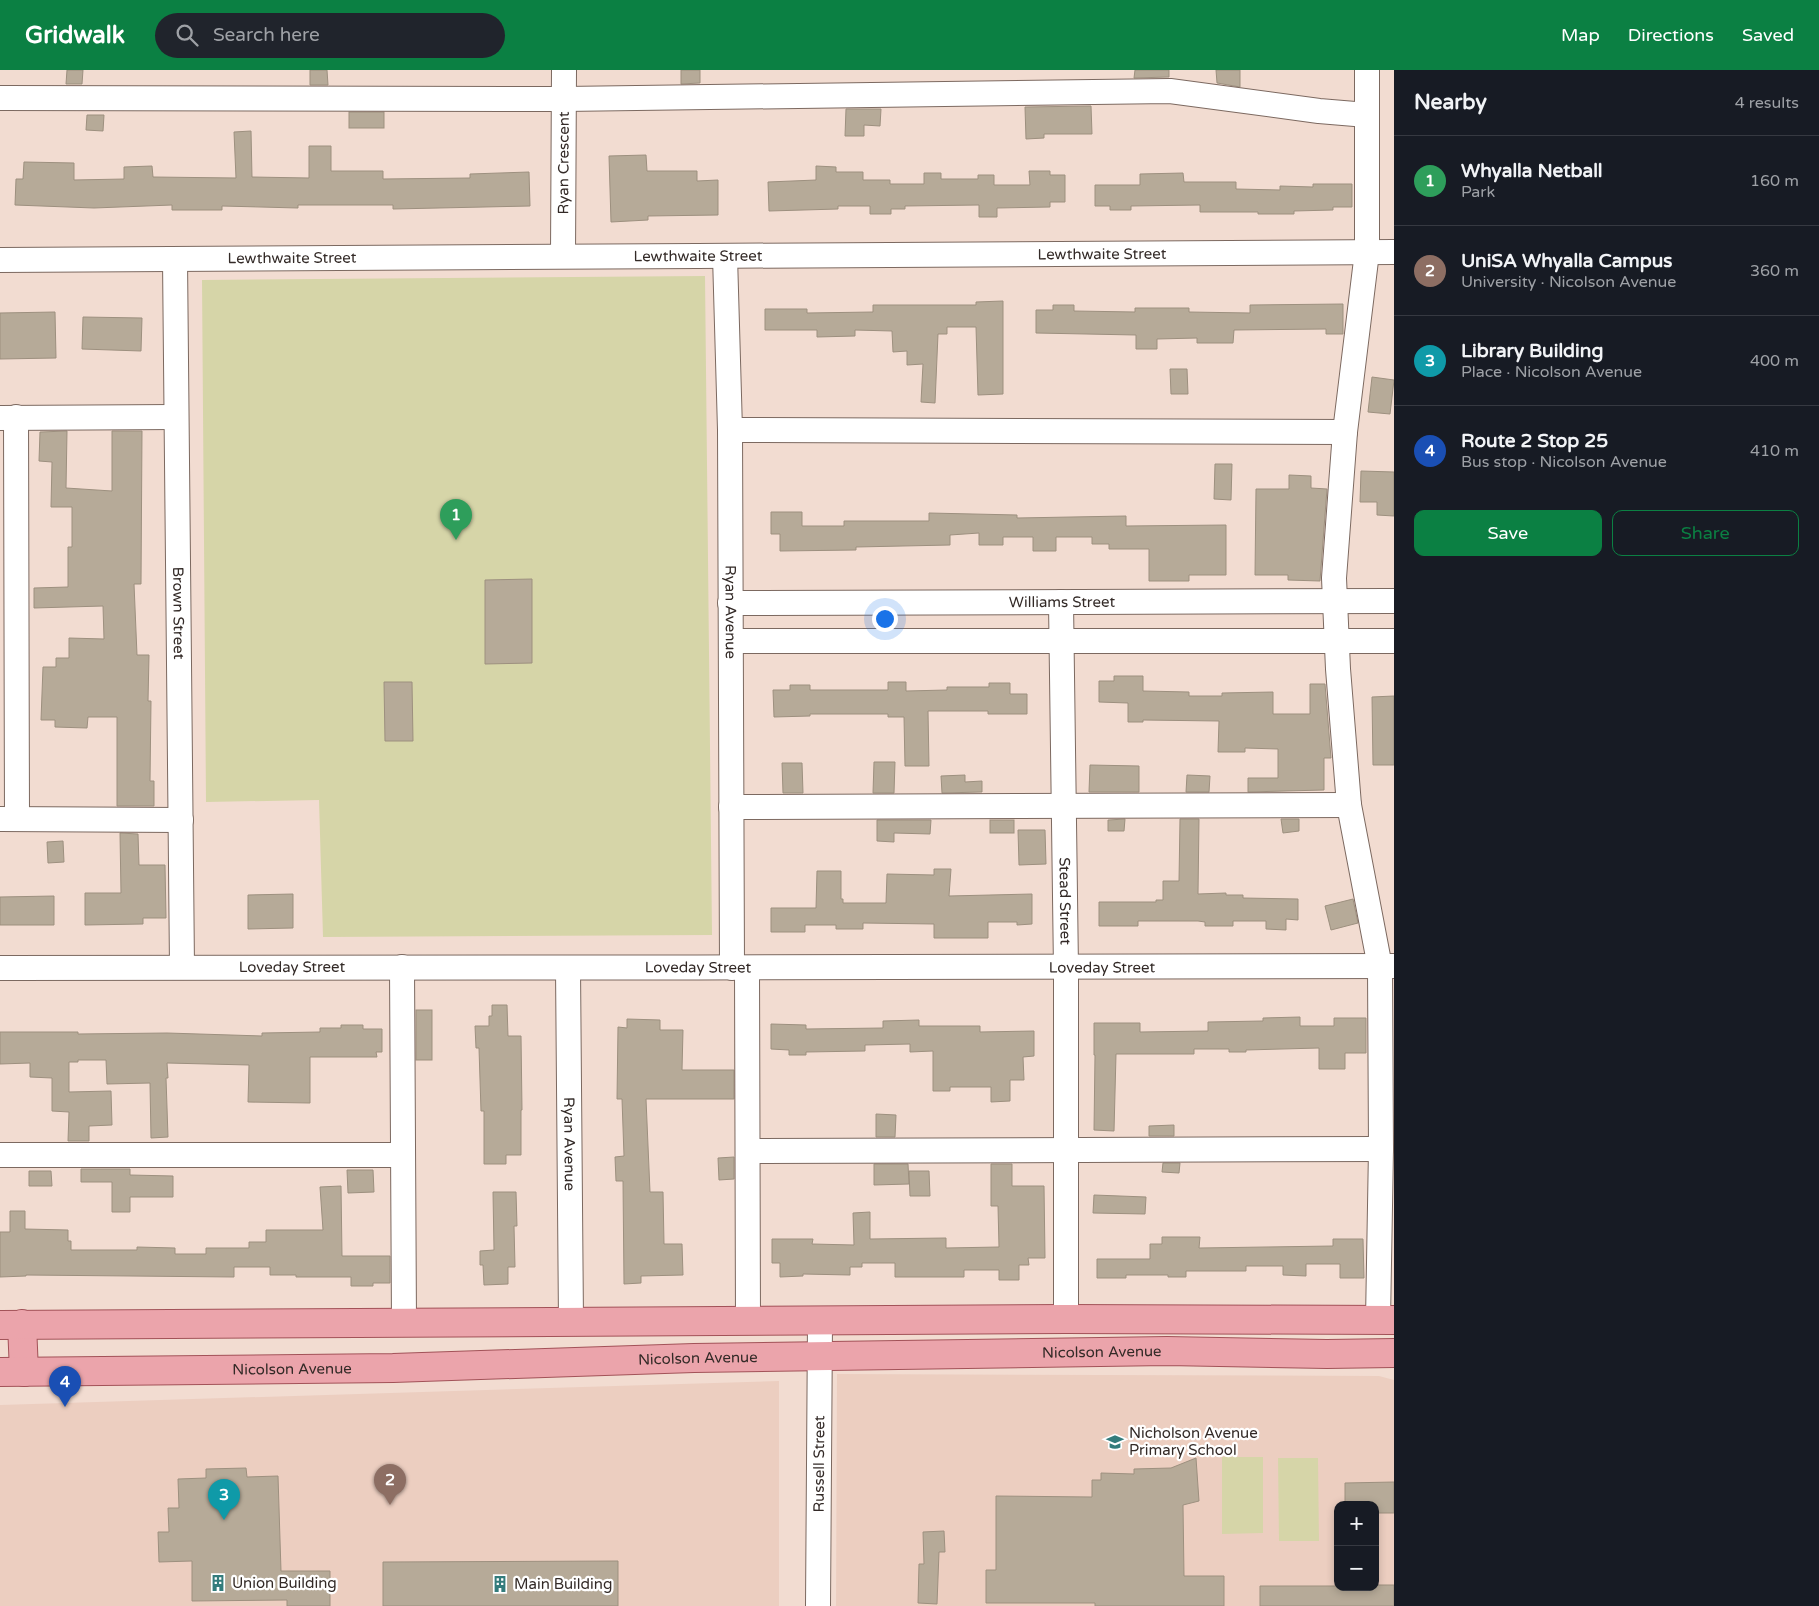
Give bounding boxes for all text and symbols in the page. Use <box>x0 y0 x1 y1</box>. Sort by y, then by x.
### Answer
search box <box>155 13 505 58</box>
text: Gridwalk <box>25 21 125 50</box>
icon: search <box>173 21 201 49</box>
text: Search here <box>213 24 320 46</box>
text: Map <box>1561 24 1600 46</box>
text: Directions <box>1628 24 1714 46</box>
text: Saved <box>1742 24 1794 46</box>
text: Nearby <box>1414 90 1487 115</box>
text: 4 results <box>1735 93 1799 113</box>
street label: Ryan Crescent <box>554 111 573 214</box>
text: Whyalla Netball <box>1461 160 1603 182</box>
text: 1 <box>1425 171 1435 191</box>
text: 160 m <box>1750 171 1799 191</box>
text: Park <box>1461 182 1495 202</box>
street label: Lewthwaite Street <box>1037 245 1167 263</box>
street label: Lewthwaite Street <box>633 247 763 265</box>
street label: Lewthwaite Street <box>227 249 357 267</box>
text: UniSA Whyalla Campus <box>1461 250 1672 272</box>
text: 2 <box>1425 261 1435 281</box>
text: 360 m <box>1750 261 1799 281</box>
text: University · Nicolson Avenue <box>1461 272 1676 292</box>
text: Library Building <box>1461 340 1603 362</box>
text: 3 <box>1425 351 1435 371</box>
text: 400 m <box>1750 351 1799 371</box>
text: Place · Nicolson Avenue <box>1461 362 1642 382</box>
text: Route 2 Stop 25 <box>1461 430 1608 452</box>
text: 4 <box>1425 441 1435 461</box>
text: 410 m <box>1750 441 1799 461</box>
text: Bus stop · Nicolson Avenue <box>1461 452 1667 472</box>
pin: 1 <box>440 499 472 540</box>
button: Save <box>1414 510 1602 556</box>
button: Share <box>1612 510 1799 556</box>
street label: Ryan Avenue <box>722 565 740 659</box>
street label: Brown Street <box>169 567 188 660</box>
street label: Williams Street <box>1009 593 1115 611</box>
your location <box>872 606 898 632</box>
street label: Stead Street <box>1055 857 1075 945</box>
street label: Loveday Street <box>239 958 346 976</box>
street label: Loveday Street <box>645 958 752 976</box>
street label: Loveday Street <box>1049 958 1156 977</box>
street label: Ryan Avenue <box>560 1097 579 1191</box>
street label: Nicolson Avenue <box>1042 1342 1162 1362</box>
street label: Nicolson Avenue <box>638 1348 758 1369</box>
street label: Nicolson Avenue <box>232 1359 352 1379</box>
pin: 4 <box>49 1366 81 1407</box>
street label: Russell Street <box>810 1415 828 1513</box>
place label: Nicholson Avenue Primary School <box>1129 1424 1258 1459</box>
school or university icon: Nicholson Avenue Primary School <box>1105 1432 1125 1452</box>
pin: 2 <box>374 1464 406 1505</box>
pin: 3 <box>208 1479 240 1520</box>
map controls <box>1334 1501 1379 1591</box>
button: + <box>1334 1501 1379 1546</box>
button: − <box>1334 1546 1379 1591</box>
building icon: Union Building <box>208 1573 228 1593</box>
place label: Union Building <box>232 1574 337 1592</box>
building icon: Main Building <box>490 1574 510 1594</box>
place label: Main Building <box>514 1575 612 1593</box>

